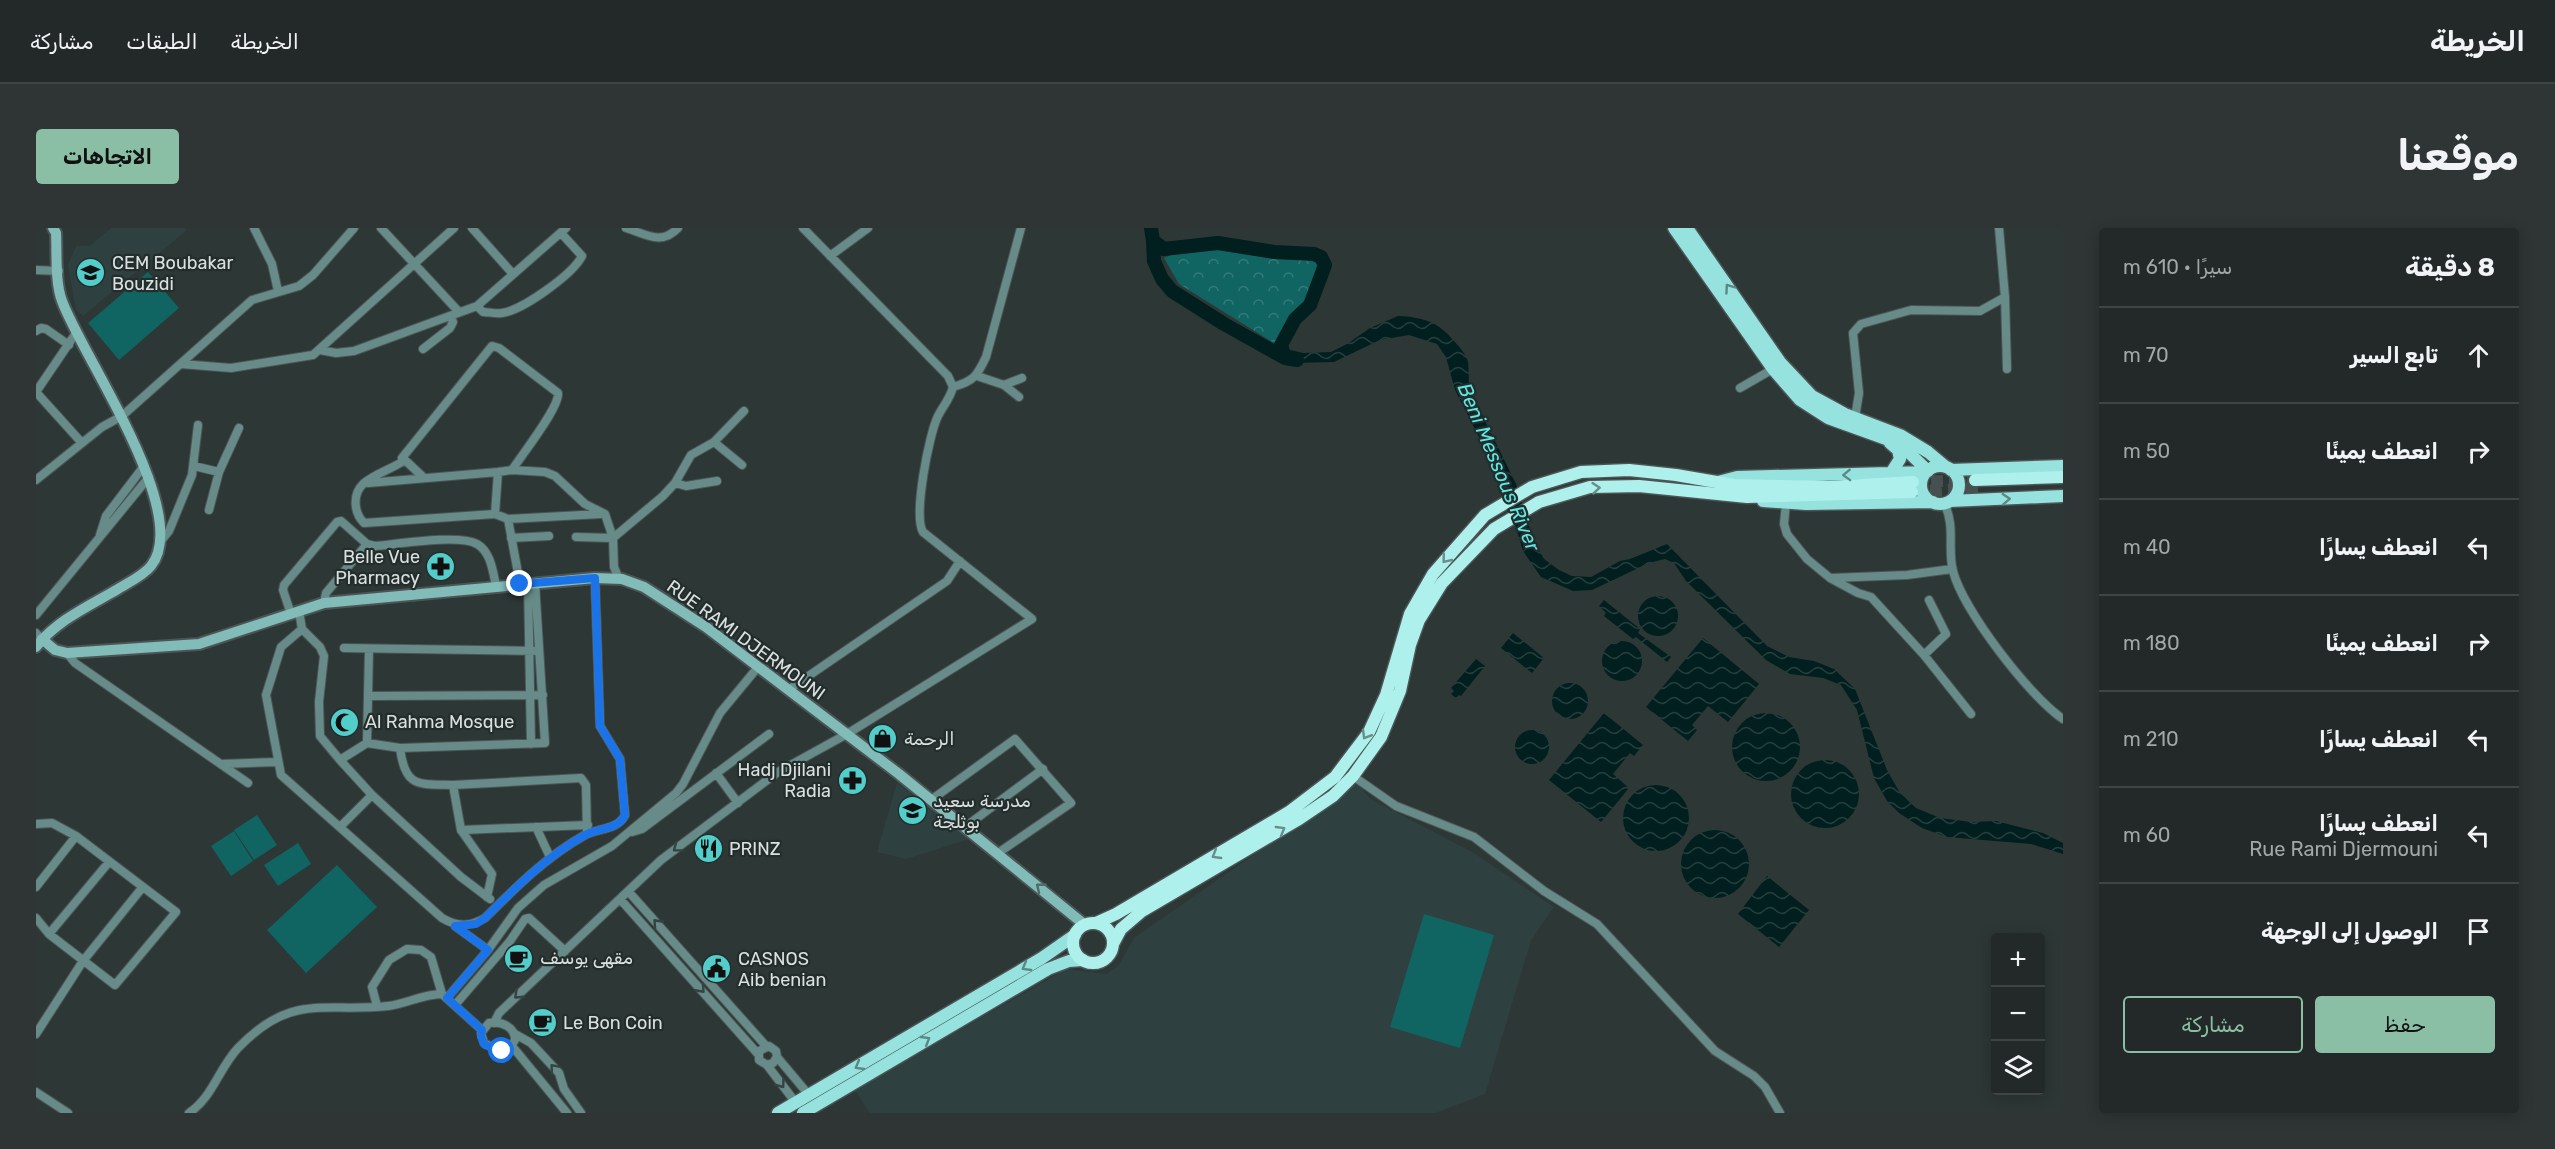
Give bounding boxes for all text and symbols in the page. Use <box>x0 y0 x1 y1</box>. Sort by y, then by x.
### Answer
text: الخريطة <box>2430 25 2525 58</box>
text: مشاركة <box>30 29 93 54</box>
text: الطبقات <box>126 29 198 54</box>
text: الخريطة <box>231 29 299 54</box>
button: الاتجاهات <box>36 129 179 184</box>
text: موقعنا <box>2397 131 2519 181</box>
place label: CEM Boubakar Bouzidi <box>112 252 233 295</box>
text: 8 دقيقة <box>2405 252 2495 283</box>
text: سيرًا · 610 m <box>2123 255 2232 279</box>
school or university icon: CEM Boubakar Bouzidi <box>75 257 107 289</box>
one-way arrow <box>1725 284 1736 295</box>
icon: ahead <box>2462 339 2495 372</box>
text: تابع السير <box>2350 342 2438 369</box>
text: 70 m <box>2123 343 2169 367</box>
water label: Beni Messous River <box>1453 379 1546 556</box>
icon: right <box>2462 435 2495 468</box>
text: انعطف يمينًا <box>2325 438 2438 465</box>
text: 50 m <box>2123 439 2170 463</box>
one-way arrow <box>1843 469 1852 481</box>
one-way arrow <box>1591 482 1600 495</box>
one-way arrow <box>2002 493 2011 506</box>
icon: left <box>2462 531 2495 564</box>
text: انعطف يسارًا <box>2319 534 2438 561</box>
text: 40 m <box>2123 535 2171 559</box>
place label: Belle Vue Pharmacy <box>335 546 420 589</box>
pharmacy icon: Belle Vue Pharmacy <box>425 551 457 583</box>
one-way arrow <box>1442 552 1453 563</box>
route end <box>506 570 532 596</box>
street label: RUE RAMI DJERMOUNI <box>663 575 829 705</box>
icon: right <box>2462 627 2495 660</box>
text: انعطف يمينًا <box>2325 630 2438 657</box>
text: 180 m <box>2123 631 2180 655</box>
mosque icon: Al Rahma Mosque <box>328 706 360 738</box>
place label: Al Rahma Mosque <box>365 711 514 733</box>
shop icon: الرحمة <box>867 723 899 755</box>
icon: left <box>2462 723 2495 756</box>
text: انعطف يسارًا <box>2319 726 2438 753</box>
text: 210 m <box>2123 727 2179 751</box>
place label: الرحمة <box>904 728 954 750</box>
one-way arrow <box>1362 729 1374 739</box>
place label: Hadj Djilani Radia <box>738 759 831 802</box>
pharmacy icon: Hadj Djilani Radia <box>836 764 868 796</box>
place label: مدرسة سعيد بوثلجة <box>933 790 1031 833</box>
school or university icon: مدرسة سعيد بوثلجة <box>896 795 928 827</box>
text: انعطف يسارًا <box>2319 810 2438 837</box>
icon: left <box>2462 819 2495 852</box>
text: 60 m <box>2123 823 2170 847</box>
one-way arrow <box>1275 825 1285 837</box>
restaurant icon: PRINZ <box>692 833 724 865</box>
text: Rue Rami Djermouni <box>2249 837 2438 861</box>
place label: PRINZ <box>729 838 781 860</box>
one-way arrow <box>672 841 683 852</box>
one-way arrow <box>1212 848 1222 859</box>
one-way arrow <box>1036 884 1047 895</box>
icon: arrive <box>2462 915 2495 948</box>
text: الوصول إلى الوجهة <box>2261 918 2438 945</box>
one-way arrow <box>653 920 664 930</box>
map controls <box>1991 933 2045 1095</box>
button: + <box>1991 933 2045 987</box>
cafe icon: مقهى يوسف <box>503 942 535 974</box>
place label: مقهى يوسف <box>540 947 633 969</box>
place label: CASNOS Aib benian <box>738 948 826 991</box>
public building icon: CASNOS Aib benian <box>701 953 733 985</box>
one-way arrow <box>1022 959 1032 971</box>
one-way arrow <box>694 982 705 993</box>
button: − <box>1991 987 2045 1041</box>
one-way arrow <box>515 988 525 999</box>
button: مشاركة <box>2123 996 2303 1053</box>
button: حفظ <box>2315 996 2495 1053</box>
cafe icon: Le Bon Coin <box>526 1007 558 1039</box>
place label: Le Bon Coin <box>563 1012 663 1034</box>
one-way arrow <box>920 1036 930 1048</box>
route start <box>488 1037 514 1063</box>
button: layers <box>1991 1041 2045 1095</box>
one-way arrow <box>855 1059 865 1070</box>
one-way arrow <box>550 1065 561 1075</box>
one-way arrow <box>774 1077 785 1088</box>

